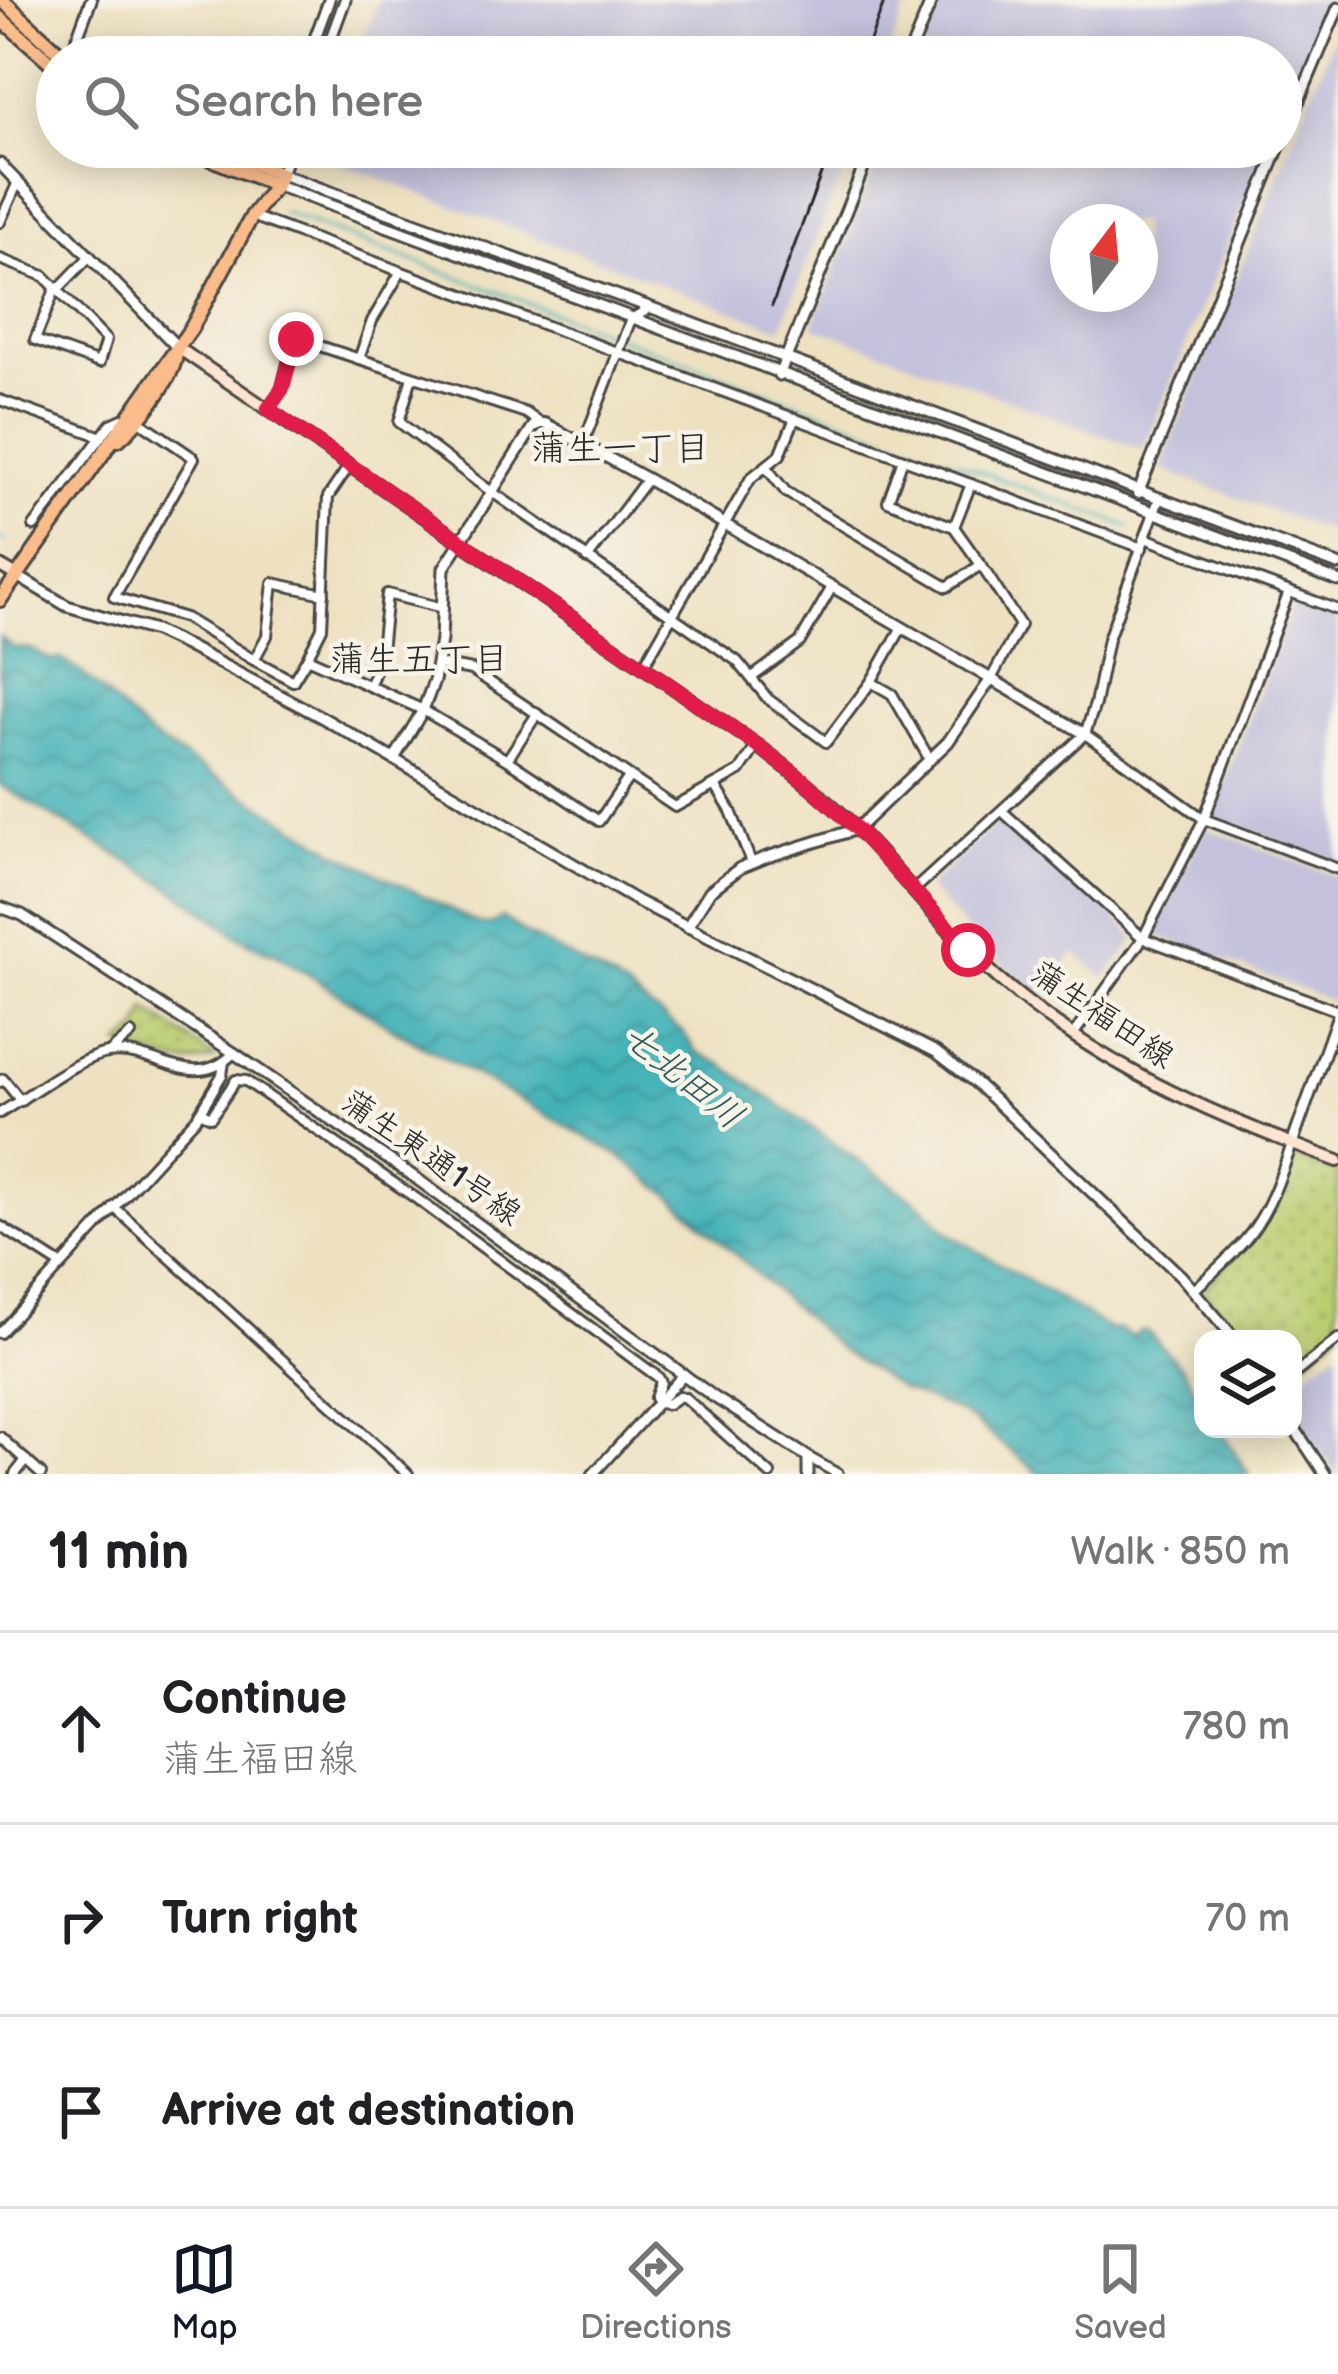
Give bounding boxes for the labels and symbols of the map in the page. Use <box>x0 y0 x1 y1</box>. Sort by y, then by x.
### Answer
north arrow <box>1050 204 1158 312</box>
route end <box>269 312 323 366</box>
district label: 蒲生一丁目 <box>530 428 710 471</box>
district label: 蒲生五丁目 <box>329 639 509 682</box>
route start <box>941 923 995 977</box>
street label: 蒲生福田線 <box>1022 952 1182 1078</box>
water label: 七北田川 <box>613 1015 751 1139</box>
street label: 蒲生東通1号線 <box>333 1081 529 1235</box>

